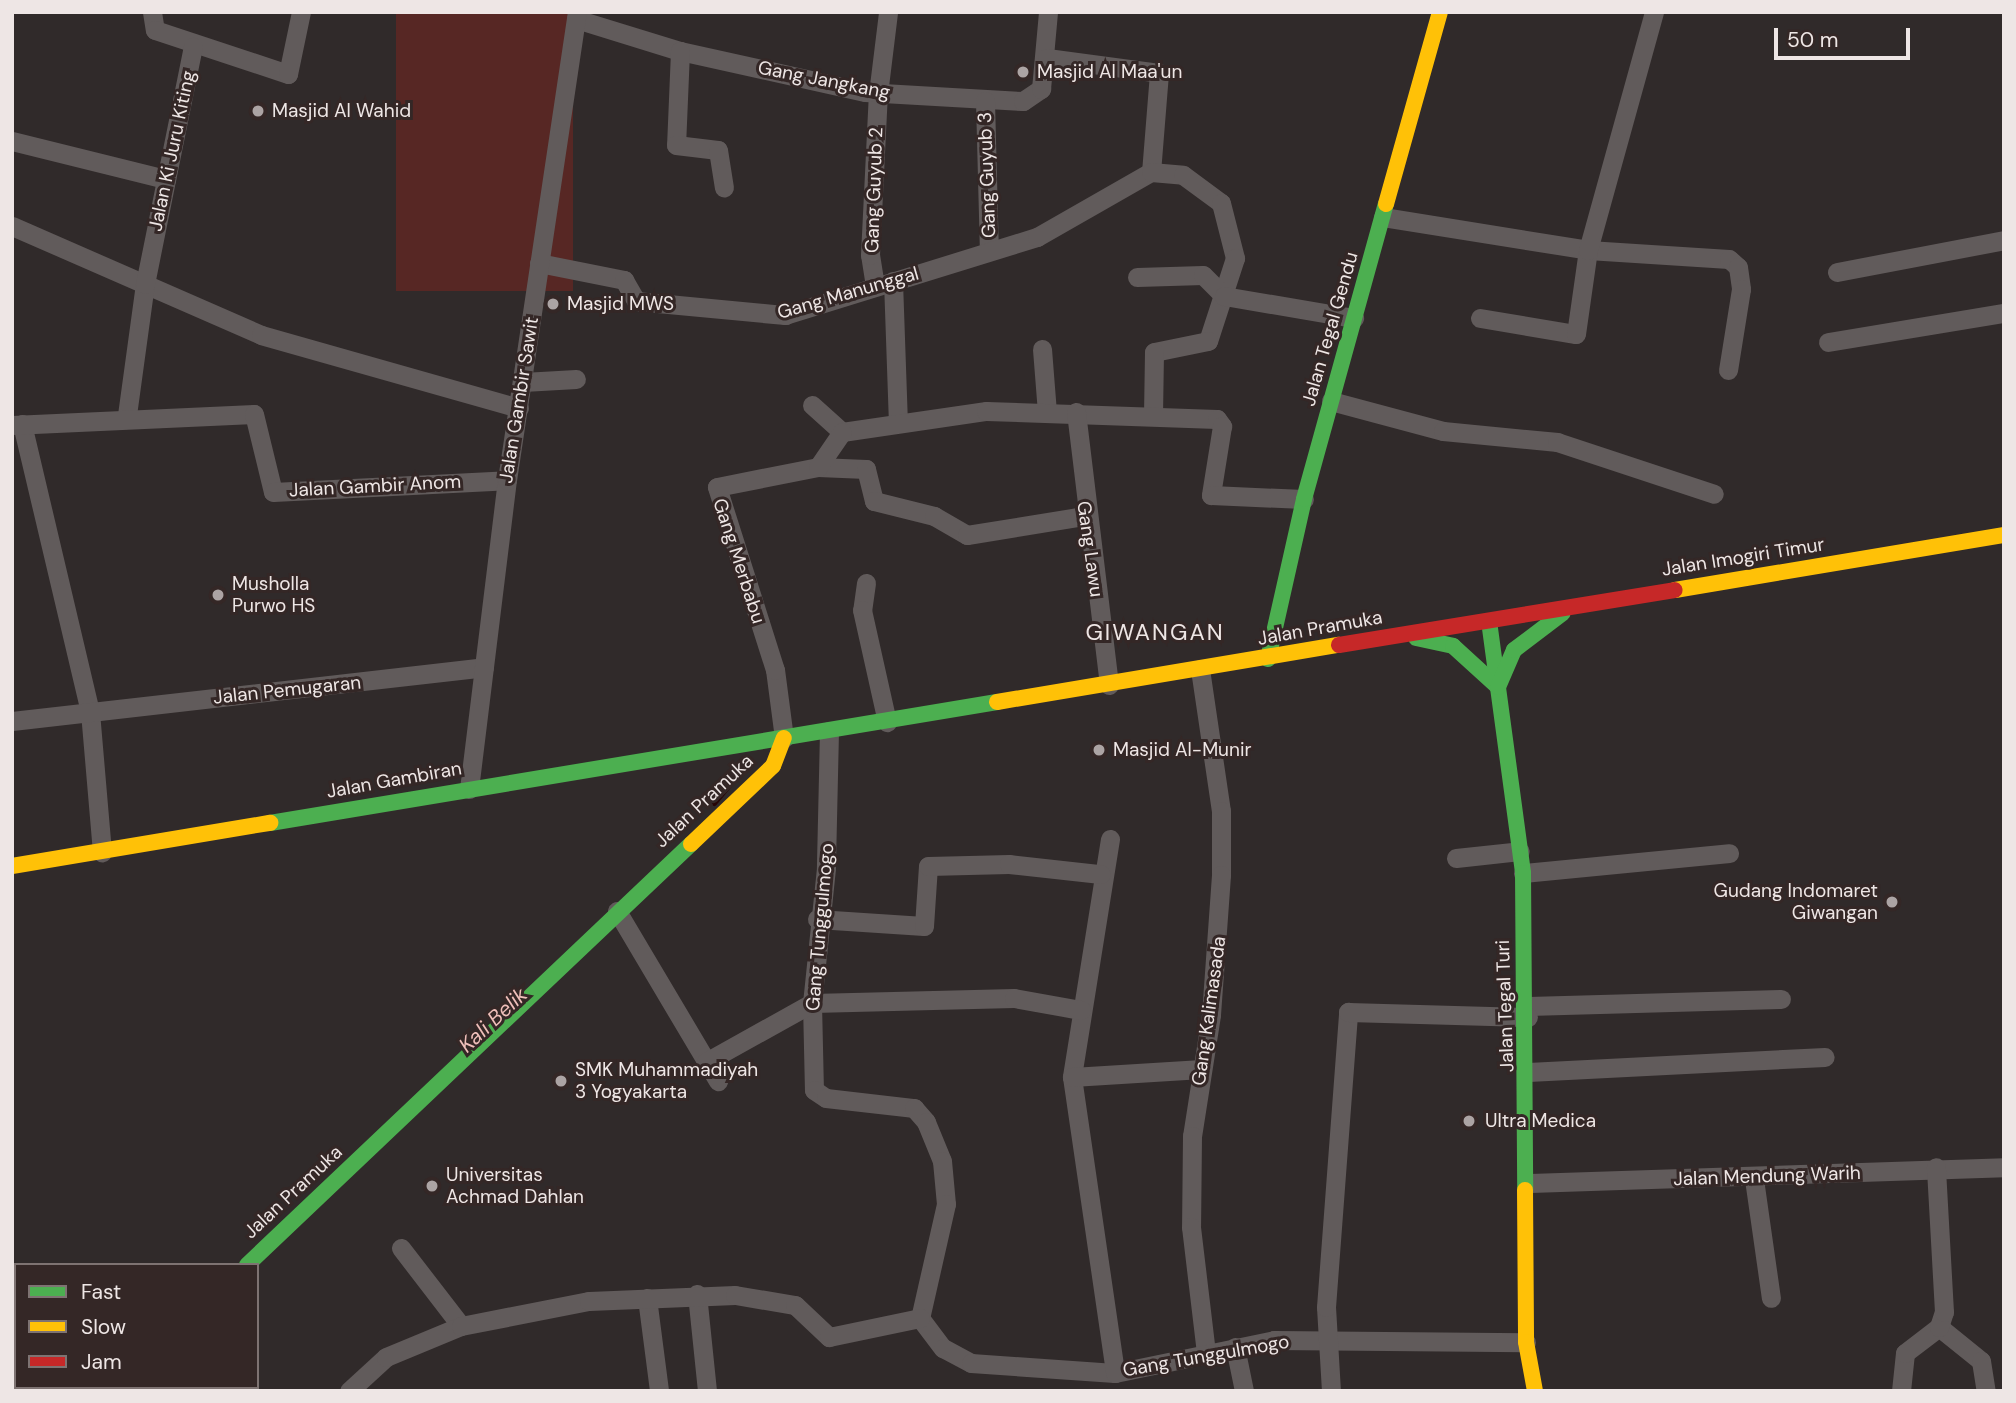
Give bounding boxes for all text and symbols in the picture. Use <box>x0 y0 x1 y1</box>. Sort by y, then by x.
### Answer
scale bar <box>1778 14 1914 58</box>
text: 50 m <box>1787 26 1838 54</box>
street label: Gang Jangkang <box>756 56 892 104</box>
place label: Masjid Al Maa'un <box>1037 61 1182 83</box>
marker: Masjid Al Maa'un <box>1015 64 1031 80</box>
street label: Jalan Ki Juru Kiting <box>144 69 200 233</box>
place label: Masjid Al Wahid <box>272 100 411 122</box>
marker: Masjid Al Wahid <box>250 103 266 119</box>
street label: Gang Guyub 3 <box>973 112 1001 238</box>
street label: Gang Guyub 2 <box>860 127 888 253</box>
street label: Jalan Tegal Gendu <box>1297 249 1363 409</box>
street label: Gang Manunggal <box>775 262 921 324</box>
place label: Masjid MWS <box>567 293 674 315</box>
marker: Masjid MWS <box>545 296 561 312</box>
street label: Jalan Gambir Sawit <box>495 315 543 485</box>
street label: Jalan Gambir Anom <box>288 470 462 502</box>
street label: Gang Merbabu <box>708 496 770 626</box>
street label: Gang Lawu <box>1072 499 1108 599</box>
street label: Jalan Imogiri Timur <box>1660 533 1826 581</box>
place label: Musholla Purwo HS <box>232 573 315 617</box>
marker: Musholla Purwo HS <box>210 587 226 603</box>
street label: Jalan Pramuka <box>1256 606 1384 650</box>
district label: GIWANGAN <box>1086 618 1224 646</box>
street label: Jalan Pemugaran <box>212 671 362 709</box>
place label: Masjid Al-Munir <box>1113 739 1251 761</box>
marker: Masjid Al-Munir <box>1091 742 1107 758</box>
street label: Jalan Pramuka <box>650 750 758 852</box>
street label: Jalan Gambiran <box>325 757 463 803</box>
street label: Gang Tunggulmogo <box>801 842 839 1012</box>
place label: Gudang Indomaret Giwangan <box>1714 880 1878 924</box>
marker: Gudang Indomaret Giwangan <box>1884 894 1900 910</box>
street label: Gang Kalimasada <box>1187 935 1231 1087</box>
street label: Jalan Tegal Turi <box>1491 939 1519 1073</box>
water label: Kali Belik <box>454 982 532 1058</box>
place label: SMK Muhammadiyah 3 Yogyakarta <box>575 1059 758 1103</box>
marker: SMK Muhammadiyah 3 Yogyakarta <box>553 1073 569 1089</box>
place label: Ultra Medica <box>1485 1110 1596 1132</box>
marker: Ultra Medica <box>1459 1111 1479 1131</box>
street label: Jalan Pramuka <box>239 1141 347 1243</box>
street label: Jalan Mendung Warih <box>1673 1161 1861 1191</box>
place label: Universitas Achmad Dahlan <box>446 1164 584 1208</box>
marker: Universitas Achmad Dahlan <box>424 1178 440 1194</box>
legend <box>14 1263 259 1389</box>
text: Fast <box>81 1278 121 1306</box>
text: Slow <box>81 1313 126 1341</box>
street label: Gang Tunggulmogo <box>1121 1330 1291 1382</box>
text: Jam <box>81 1348 122 1376</box>

